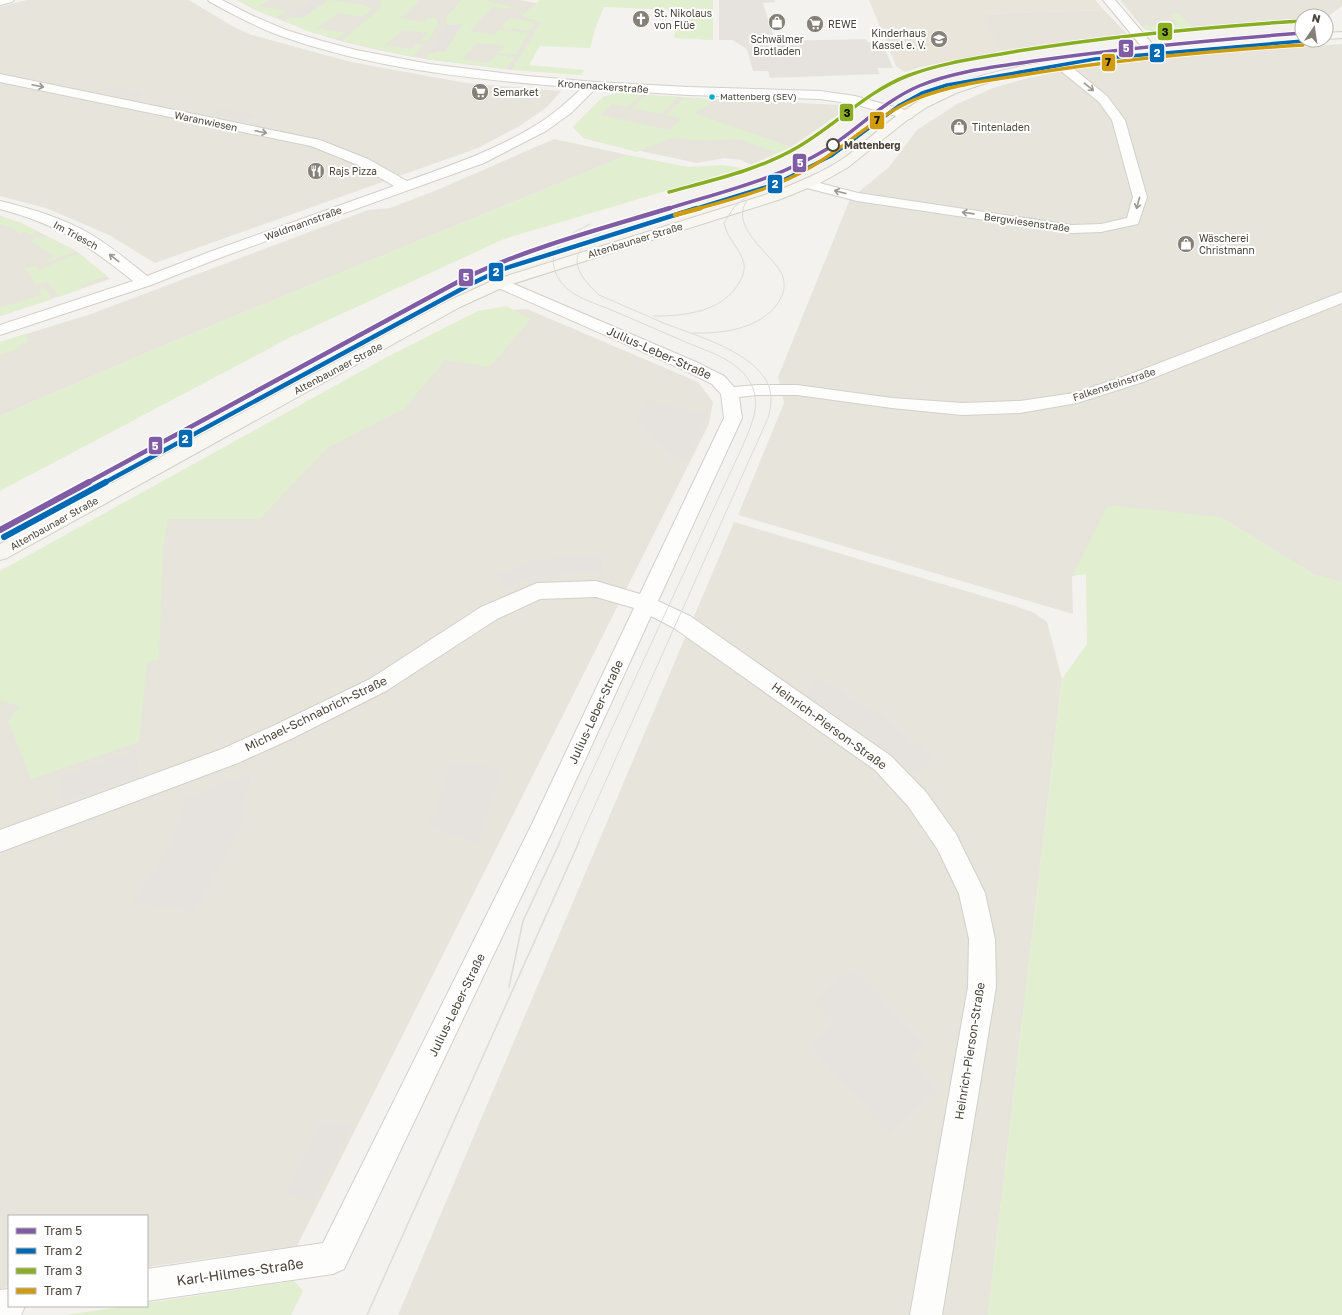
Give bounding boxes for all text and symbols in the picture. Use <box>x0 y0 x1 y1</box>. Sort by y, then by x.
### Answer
place label: St. Nikolaus von Flüe <box>654 7 712 31</box>
north arrow <box>1294 8 1334 48</box>
church icon: St. Nikolaus von Flüe <box>631 9 651 29</box>
text: N <box>1311 10 1322 25</box>
shop icon: Schwälmer Brotladen <box>767 12 787 32</box>
supermarket icon: REWE <box>805 14 825 34</box>
place label: REWE <box>828 18 857 30</box>
line badge: 3 <box>1157 22 1173 41</box>
text: 3 <box>1162 25 1169 38</box>
place label: Kinderhaus Kassel e. V. <box>871 27 926 51</box>
school or university icon: Kinderhaus Kassel e. V. <box>929 29 949 49</box>
place label: Schwälmer Brotladen <box>750 33 804 57</box>
line badge: 5 <box>1118 39 1134 58</box>
text: 5 <box>1123 41 1130 54</box>
line badge: 2 <box>1149 43 1165 63</box>
text: 2 <box>1154 46 1161 59</box>
line badge: 7 <box>1101 53 1116 72</box>
text: 7 <box>1105 55 1111 68</box>
street label: Kronenackerstraße <box>557 77 649 95</box>
one-way arrow <box>31 82 44 90</box>
supermarket icon: Semarket <box>470 82 490 102</box>
one-way arrow <box>1084 83 1094 92</box>
place label: Semarket <box>493 86 539 98</box>
place label: Mattenberg (SEV) <box>720 91 797 102</box>
marker: Mattenberg (SEV) <box>707 92 717 102</box>
line badge: 3 <box>839 103 854 122</box>
text: 3 <box>844 106 851 119</box>
street label: Waranwiesen <box>173 108 239 134</box>
line badge: 7 <box>869 111 885 130</box>
text: 7 <box>874 113 880 126</box>
shop icon: Tintenladen <box>949 117 969 137</box>
place label: Tintenladen <box>972 121 1030 133</box>
one-way arrow <box>255 129 268 137</box>
marker: Mattenberg <box>826 138 840 152</box>
place label: Mattenberg <box>844 139 901 151</box>
line badge: 5 <box>792 153 807 173</box>
text: 5 <box>797 156 804 169</box>
restaurant icon: Rajs Pizza <box>306 161 326 181</box>
place label: Rajs Pizza <box>329 165 377 177</box>
line badge: 2 <box>767 174 783 194</box>
text: 2 <box>772 177 779 190</box>
one-way arrow <box>833 188 846 195</box>
one-way arrow <box>1134 196 1141 209</box>
street label: Waldmannstraße <box>263 203 343 243</box>
one-way arrow <box>962 209 975 217</box>
street label: Bergwiesenstraße <box>983 210 1071 234</box>
street label: Im Triesch <box>52 218 100 252</box>
street label: Altenbaunaer Straße <box>586 220 684 260</box>
place label: Wäscherei Christmann <box>1199 232 1255 256</box>
shop icon: Wäscherei Christmann <box>1176 234 1196 254</box>
one-way arrow <box>108 254 119 262</box>
line badge: 2 <box>488 262 504 282</box>
text: 2 <box>493 265 500 278</box>
line badge: 5 <box>458 268 474 287</box>
text: 5 <box>463 270 470 283</box>
street label: Julius-Leber-Straße <box>604 323 714 382</box>
street label: Altenbaunaer Straße <box>292 339 384 396</box>
street label: Falkensteinstraße <box>1071 365 1157 403</box>
line badge: 2 <box>178 429 193 448</box>
text: 2 <box>182 432 189 445</box>
line badge: 5 <box>148 436 163 455</box>
text: 5 <box>152 439 159 452</box>
street label: Altenbaunaer Straße <box>8 494 100 552</box>
street label: Julius-Leber-Straße <box>565 657 626 766</box>
street label: Michael-Schnabrich-Straße <box>242 673 389 755</box>
street label: Heinrich-Pierson-Straße <box>769 679 890 772</box>
street label: Julius-Leber-Straße <box>425 951 488 1059</box>
street label: Heinrich-Pierson-Straße <box>951 981 988 1121</box>
legend <box>8 1215 148 1307</box>
text: Tram 5 <box>44 1223 82 1238</box>
text: Tram 2 <box>44 1243 82 1258</box>
street label: Karl-Hilmes-Straße <box>175 1254 304 1289</box>
text: Tram 3 <box>44 1263 82 1278</box>
text: Tram 7 <box>44 1283 82 1298</box>

